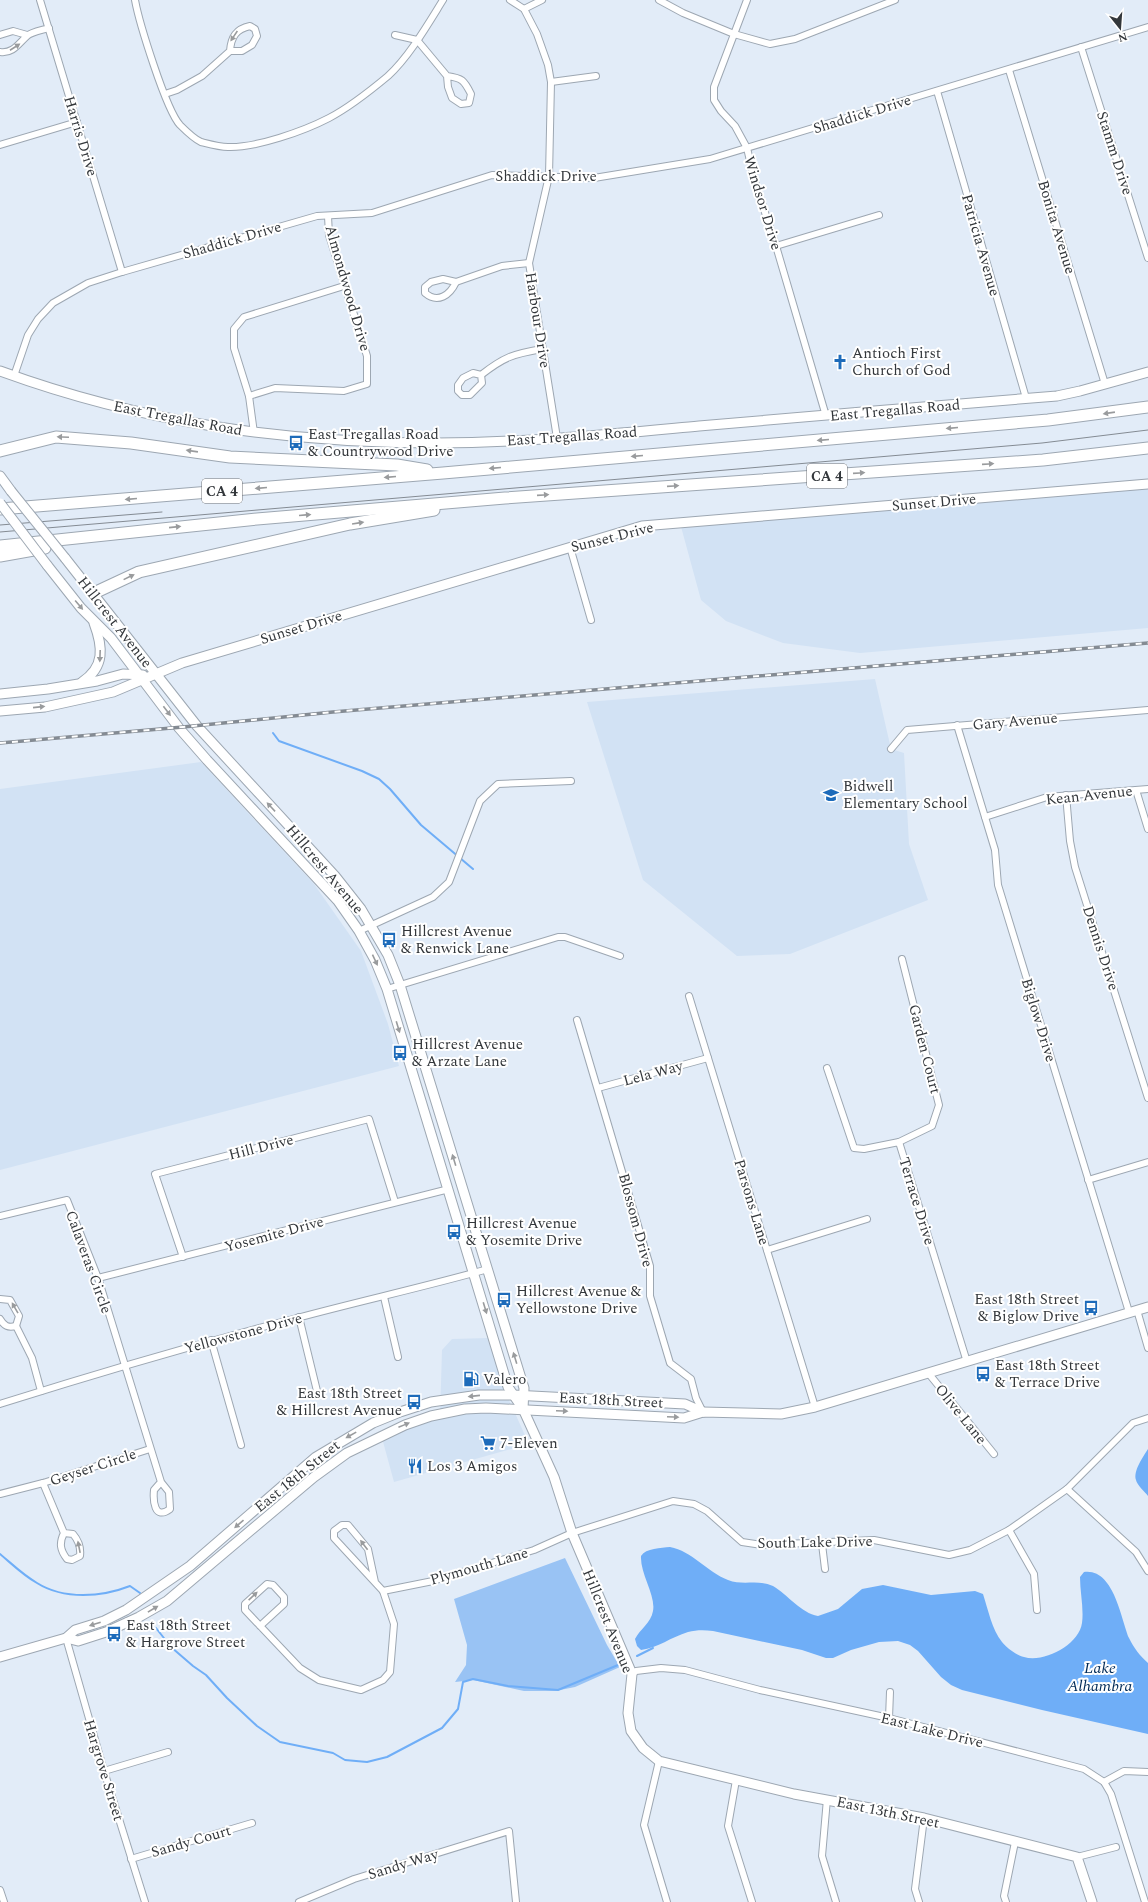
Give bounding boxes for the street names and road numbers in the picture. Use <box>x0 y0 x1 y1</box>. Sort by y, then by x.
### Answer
street label: Shaddick Drive <box>810 89 914 140</box>
street label: Harris Drive <box>57 93 104 179</box>
street label: Stamm Drive <box>1090 108 1139 198</box>
street label: Windsor Drive <box>737 153 788 253</box>
street label: Shaddick Drive <box>495 165 597 188</box>
street label: Bonita Avenue <box>1031 177 1082 277</box>
street label: Patricia Avenue <box>955 191 1006 299</box>
street label: Shaddick Drive <box>180 215 284 266</box>
street label: Almondwood Drive <box>319 222 377 354</box>
street label: Harbour Drive <box>519 270 556 370</box>
street label: East Tregallas Road <box>829 393 961 428</box>
street label: East Tregallas Road <box>111 395 244 442</box>
street label: East Tregallas Road <box>506 420 638 453</box>
road number: CA 4 <box>807 464 847 488</box>
road number: CA 4 <box>202 479 242 503</box>
street label: Sunset Drive <box>891 487 977 518</box>
street label: Sunset Drive <box>568 516 656 559</box>
street label: Hillcrest Avenue <box>71 571 158 673</box>
street label: Sunset Drive <box>257 604 345 651</box>
street label: Gary Avenue <box>972 706 1059 737</box>
street label: Kean Avenue <box>1045 780 1134 811</box>
street label: Hillcrest Avenue <box>280 819 369 919</box>
street label: Dennis Drive <box>1076 903 1125 994</box>
street label: Biglow Drive <box>1015 975 1062 1065</box>
street label: Garden Court <box>902 1002 947 1096</box>
street label: Lela Way <box>621 1054 686 1093</box>
street label: Hill Drive <box>226 1128 296 1167</box>
street label: Terrace Drive <box>892 1154 941 1248</box>
street label: Parsons Lane <box>728 1156 776 1248</box>
street label: Blossom Drive <box>612 1171 659 1270</box>
street label: Calaveras Circle <box>59 1207 118 1317</box>
street label: Yosemite Drive <box>222 1210 326 1259</box>
street label: Yellowstone Drive <box>182 1307 305 1360</box>
street label: Olive Lane <box>929 1379 992 1450</box>
street label: East 18th Street <box>558 1386 664 1415</box>
street label: East 18th Street <box>249 1435 345 1518</box>
street label: Geyser Circle <box>47 1443 139 1492</box>
street label: South Lake Drive <box>757 1530 873 1555</box>
street label: Plymouth Lane <box>427 1541 531 1591</box>
street label: Hillcrest Avenue <box>576 1565 639 1677</box>
street label: East Lake Drive <box>878 1707 986 1754</box>
street label: Hargrove Street <box>77 1717 130 1824</box>
street label: East 13th Street <box>834 1790 941 1835</box>
street label: Sandy Court <box>148 1819 234 1864</box>
street label: Sandy Way <box>365 1843 442 1886</box>

